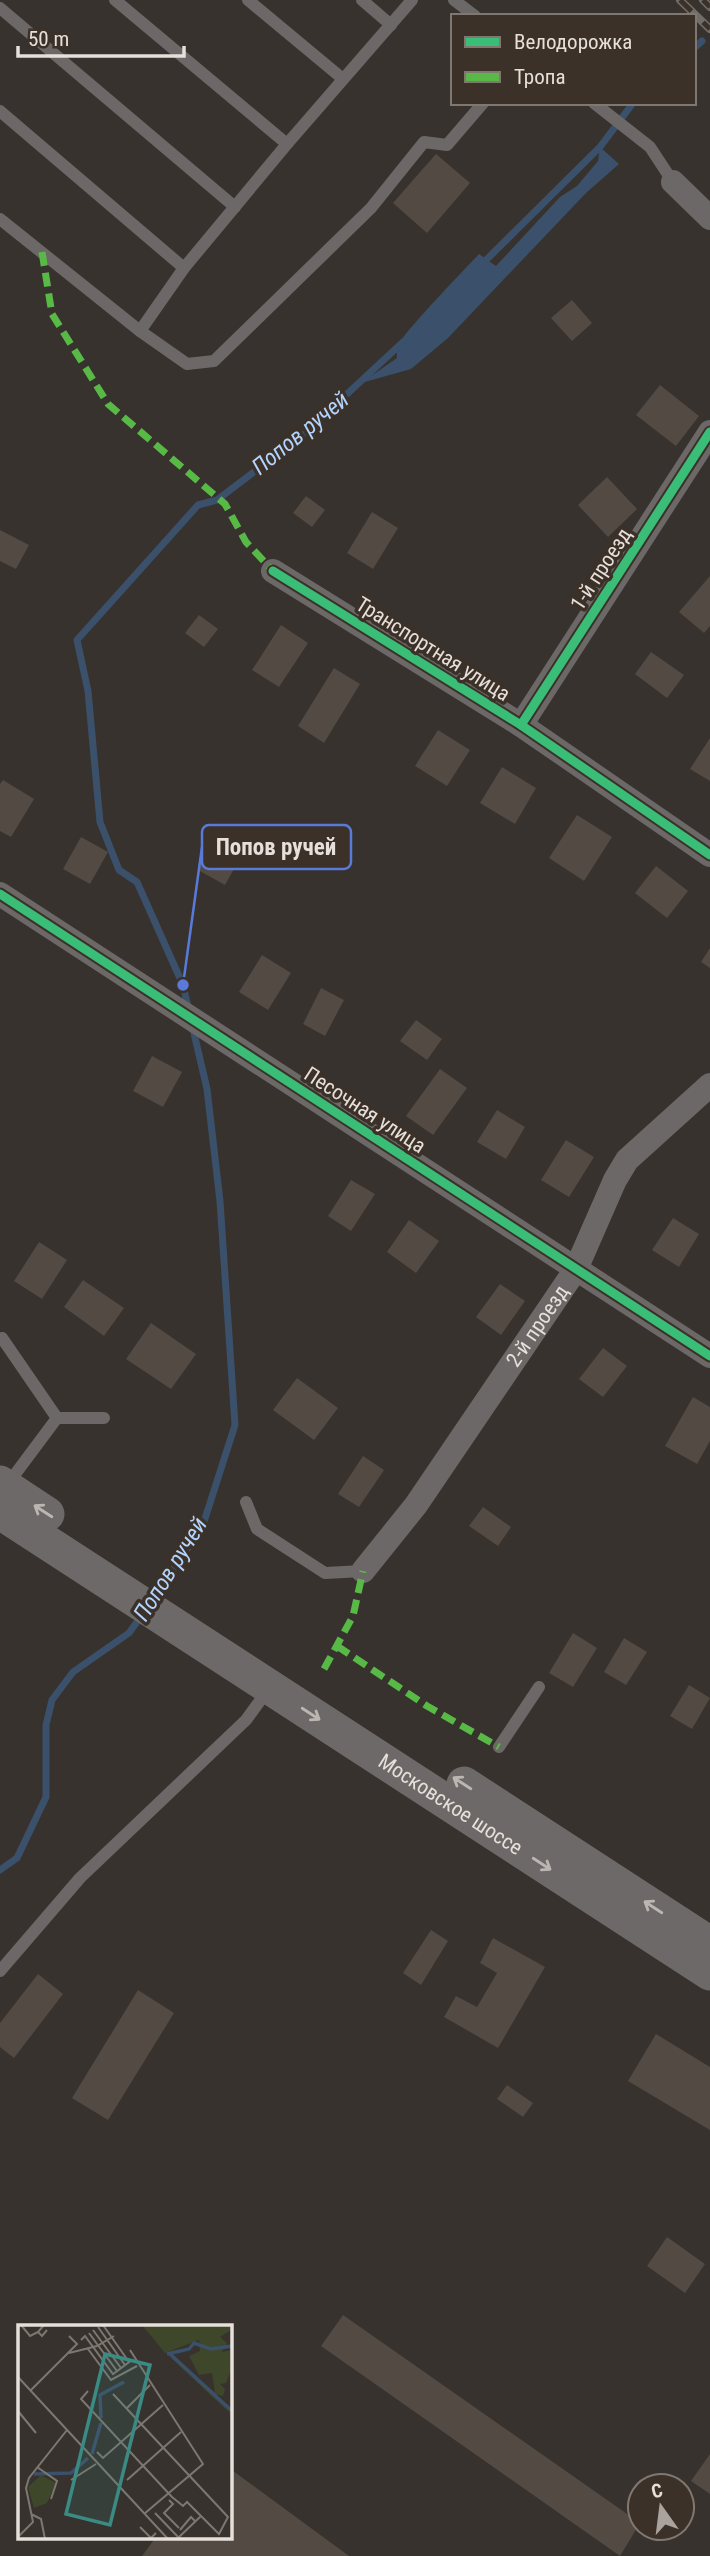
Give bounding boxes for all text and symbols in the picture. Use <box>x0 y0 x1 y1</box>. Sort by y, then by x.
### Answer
scale bar <box>18 14 184 58</box>
legend <box>451 14 696 105</box>
text: 50 m <box>28 27 69 51</box>
text: Велодорожка <box>514 30 632 54</box>
text: Тропа <box>514 65 565 89</box>
water label: Попов ручей <box>246 386 354 481</box>
street label: 1-й проезд <box>566 523 636 615</box>
street label: Транспортная улица <box>352 592 514 706</box>
callout: Попов ручей <box>202 825 351 869</box>
text: Попов ручей <box>216 834 336 861</box>
street label: Песочная улица <box>300 1062 430 1158</box>
street label: 2-й проезд <box>501 1281 574 1371</box>
one-way arrow <box>34 1504 53 1518</box>
water label: Попов ручей <box>128 1513 213 1626</box>
one-way arrow <box>300 1707 320 1721</box>
street label: Московское шоссе <box>374 1749 527 1860</box>
one-way arrow <box>453 1776 472 1790</box>
one-way arrow <box>532 1858 552 1872</box>
one-way arrow <box>643 1899 663 1913</box>
inset map <box>18 2325 231 2538</box>
north arrow <box>626 2472 696 2542</box>
text: С <box>649 2478 665 2503</box>

